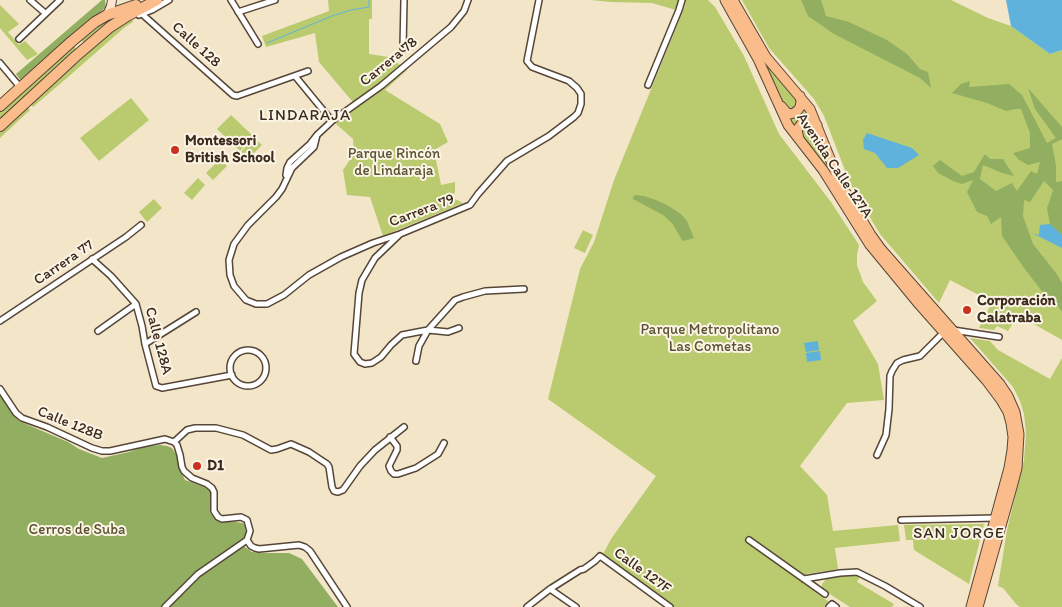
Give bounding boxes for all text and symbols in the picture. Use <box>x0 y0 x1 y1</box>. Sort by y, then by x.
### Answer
street label: Calle 128 <box>168 18 224 72</box>
street label: Carrera 78 <box>357 33 421 91</box>
district label: LINDARAJA <box>258 106 352 126</box>
street label: Avenida Calle 127A <box>792 110 876 222</box>
place label: Montessori British School <box>185 132 275 167</box>
marker: Montessori British School <box>169 144 181 156</box>
park label: Parque Rincón de Lindaraja <box>348 145 440 180</box>
street label: Carrera 79 <box>387 190 457 232</box>
street label: Carrera 77 <box>31 236 97 290</box>
place label: Corporación Calatraba <box>977 292 1056 327</box>
marker: Corporación Calatraba <box>961 304 973 316</box>
street label: Calle 128A <box>140 305 176 377</box>
park label: Parque Metropolitano Las Cometas <box>641 321 779 356</box>
street label: Calle 128B <box>35 403 105 445</box>
place label: D1 <box>207 457 224 475</box>
marker: D1 <box>191 460 203 472</box>
park label: Cerros de Suba <box>29 521 125 539</box>
district label: SAN JORGE <box>912 524 1006 544</box>
street label: Calle 127F <box>610 544 674 598</box>

